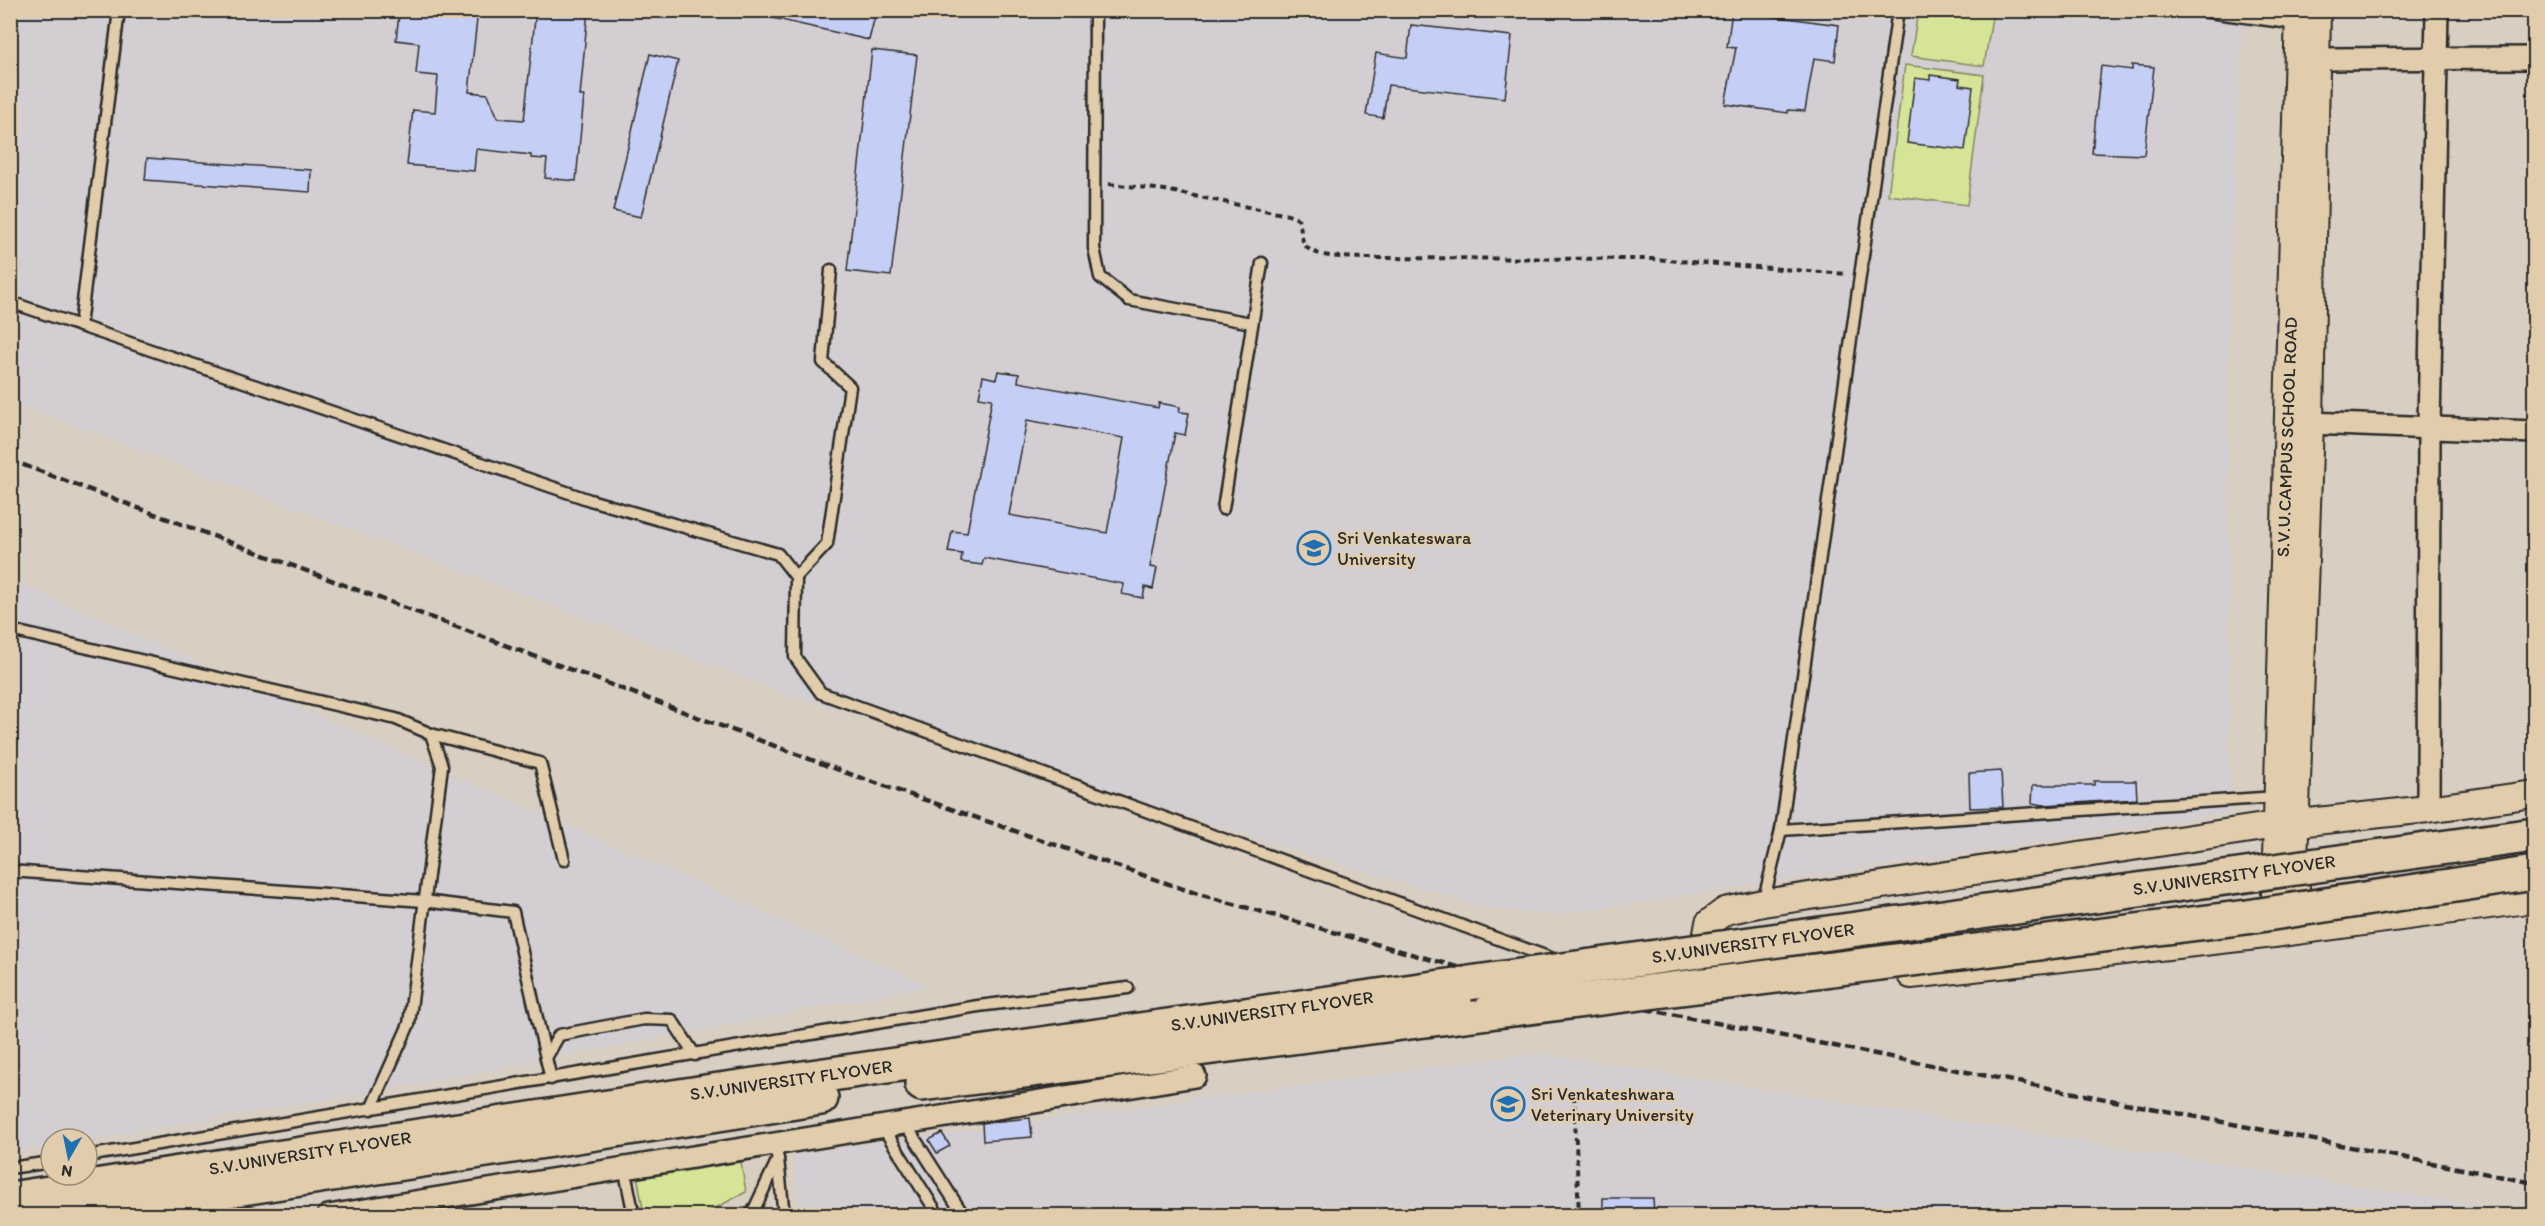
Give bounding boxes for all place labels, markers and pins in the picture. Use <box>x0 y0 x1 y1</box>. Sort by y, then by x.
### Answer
place label: Sri Venkateswara University <box>1337 527 1472 570</box>
school or university icon: Sri Venkateswara University <box>1296 530 1332 566</box>
place label: Sri Venkateshwara Veterinary University <box>1531 1083 1694 1126</box>
school or university icon: Sri Venkateshwara Veterinary University <box>1490 1086 1526 1122</box>

